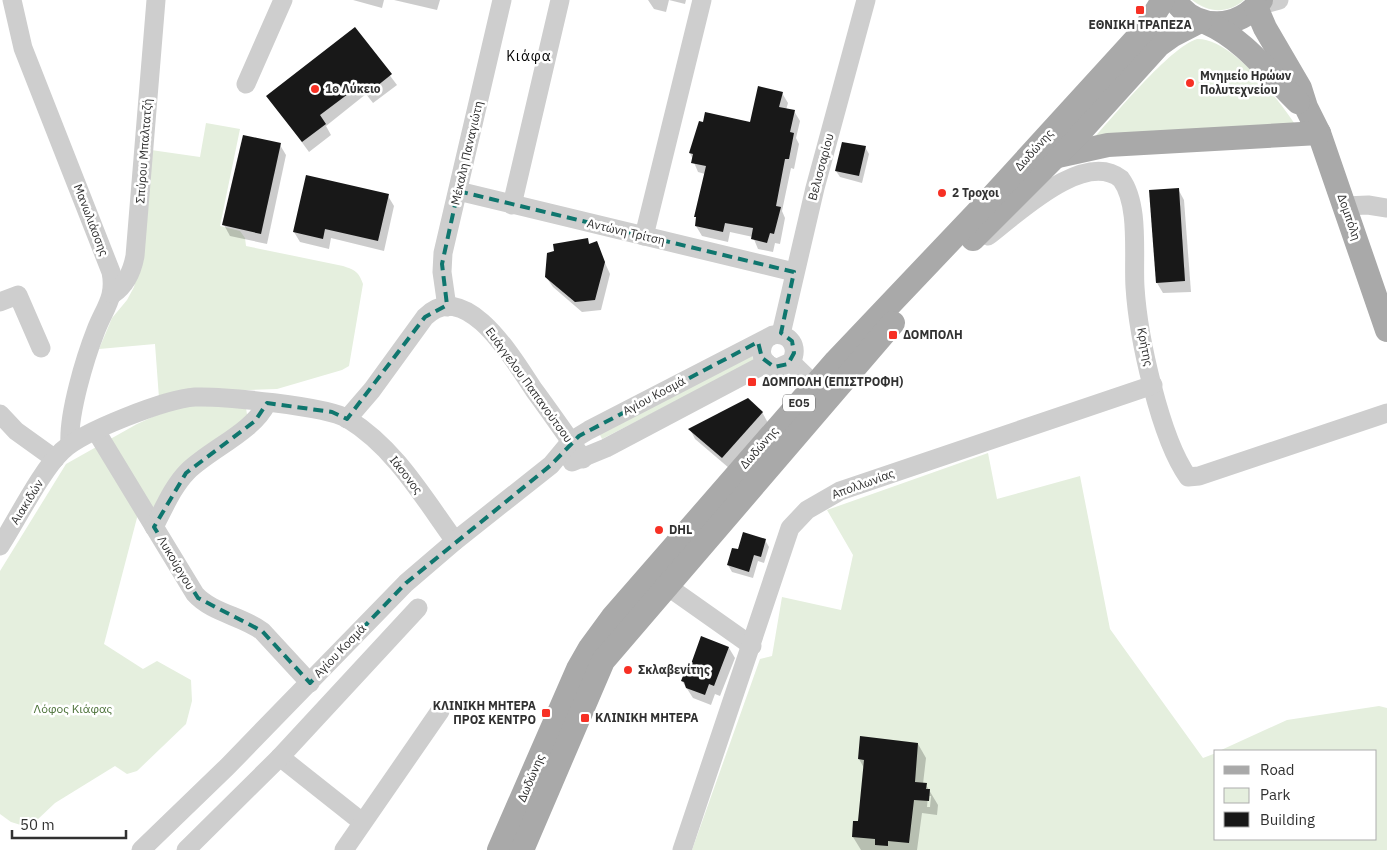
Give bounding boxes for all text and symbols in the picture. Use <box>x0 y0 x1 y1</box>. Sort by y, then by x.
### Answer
marker: ΕΘΝΙΚΗ ΤΡΑΠΕΖΑ <box>1134 4 1146 16</box>
place label: ΕΘΝΙΚΗ ΤΡΑΠΕΖΑ <box>1088 17 1192 32</box>
district label: Κιάφα <box>506 47 552 65</box>
place label: Μνημείο Ηρώων Πολυτεχνείου <box>1200 68 1292 97</box>
marker: Μνημείο Ηρώων Πολυτεχνείου <box>1184 77 1196 89</box>
place label: 1ο Λύκειο <box>325 81 381 96</box>
marker: 1ο Λύκειο <box>309 83 321 95</box>
street label: Σπύρου Μπαλτατζή <box>132 98 155 204</box>
street label: Μέκαλη Παναγιώτη <box>447 99 486 206</box>
street label: Δωδώνης <box>1011 126 1056 174</box>
street label: Βελισσαρίου <box>804 132 837 202</box>
street label: Μανωλιάσσης <box>71 182 112 258</box>
place label: 2 Τροχοι <box>952 185 999 200</box>
marker: 2 Τροχοι <box>936 187 948 199</box>
street label: Δομπόλη <box>1334 192 1364 242</box>
street label: Αντώνη Τρίτση <box>586 215 667 248</box>
street label: Ευάγγελου Παπανούτσου <box>482 324 576 445</box>
street label: Κρήτης <box>1134 326 1157 368</box>
place label: ΔΟΜΠΟΛΗ <box>903 327 963 342</box>
marker: ΔΟΜΠΟΛΗ <box>887 329 899 341</box>
street label: Αγίου Κοσμά <box>620 373 688 418</box>
place label: ΔΟΜΠΟΛΗ (ΕΠΙΣΤΡΟΦΗ) <box>762 374 903 389</box>
marker: ΔΟΜΠΟΛΗ (ΕΠΙΣΤΡΟΦΗ) <box>746 376 758 388</box>
road number: ΕΟ5 <box>783 394 815 412</box>
street label: Δωδώνης <box>736 423 781 472</box>
street label: Ιάσονος <box>387 453 426 497</box>
street label: Απολλωνίας <box>829 465 897 502</box>
street label: Αιακιδών <box>7 476 46 527</box>
place label: DHL <box>669 522 692 537</box>
marker: DHL <box>653 524 665 536</box>
street label: Λυκούργου <box>155 533 198 592</box>
street label: Αγίου Κοσμά <box>310 620 369 681</box>
place label: Σκλαβενίτης <box>638 662 710 677</box>
marker: Σκλαβενίτης <box>622 664 634 676</box>
place label: ΚΛΙΝΙΚΗ ΜΗΤΕΡΑ ΠΡΟΣ ΚΕΝΤΡΟ <box>433 698 536 727</box>
park label: Λόφος Κιάφας <box>34 701 113 716</box>
marker: ΚΛΙΝΙΚΗ ΜΗΤΕΡΑ ΠΡΟΣ ΚΕΝΤΡΟ <box>540 707 552 719</box>
place label: ΚΛΙΝΙΚΗ ΜΗΤΕΡΑ <box>595 710 698 725</box>
marker: ΚΛΙΝΙΚΗ ΜΗΤΕΡΑ <box>579 712 591 724</box>
legend <box>1214 750 1377 840</box>
street label: Δωδώνης <box>514 751 547 804</box>
text: Road <box>1260 760 1295 779</box>
text: Park <box>1260 785 1290 804</box>
scale bar <box>12 808 126 840</box>
text: Building <box>1260 810 1315 829</box>
text: 50 m <box>20 815 55 834</box>

